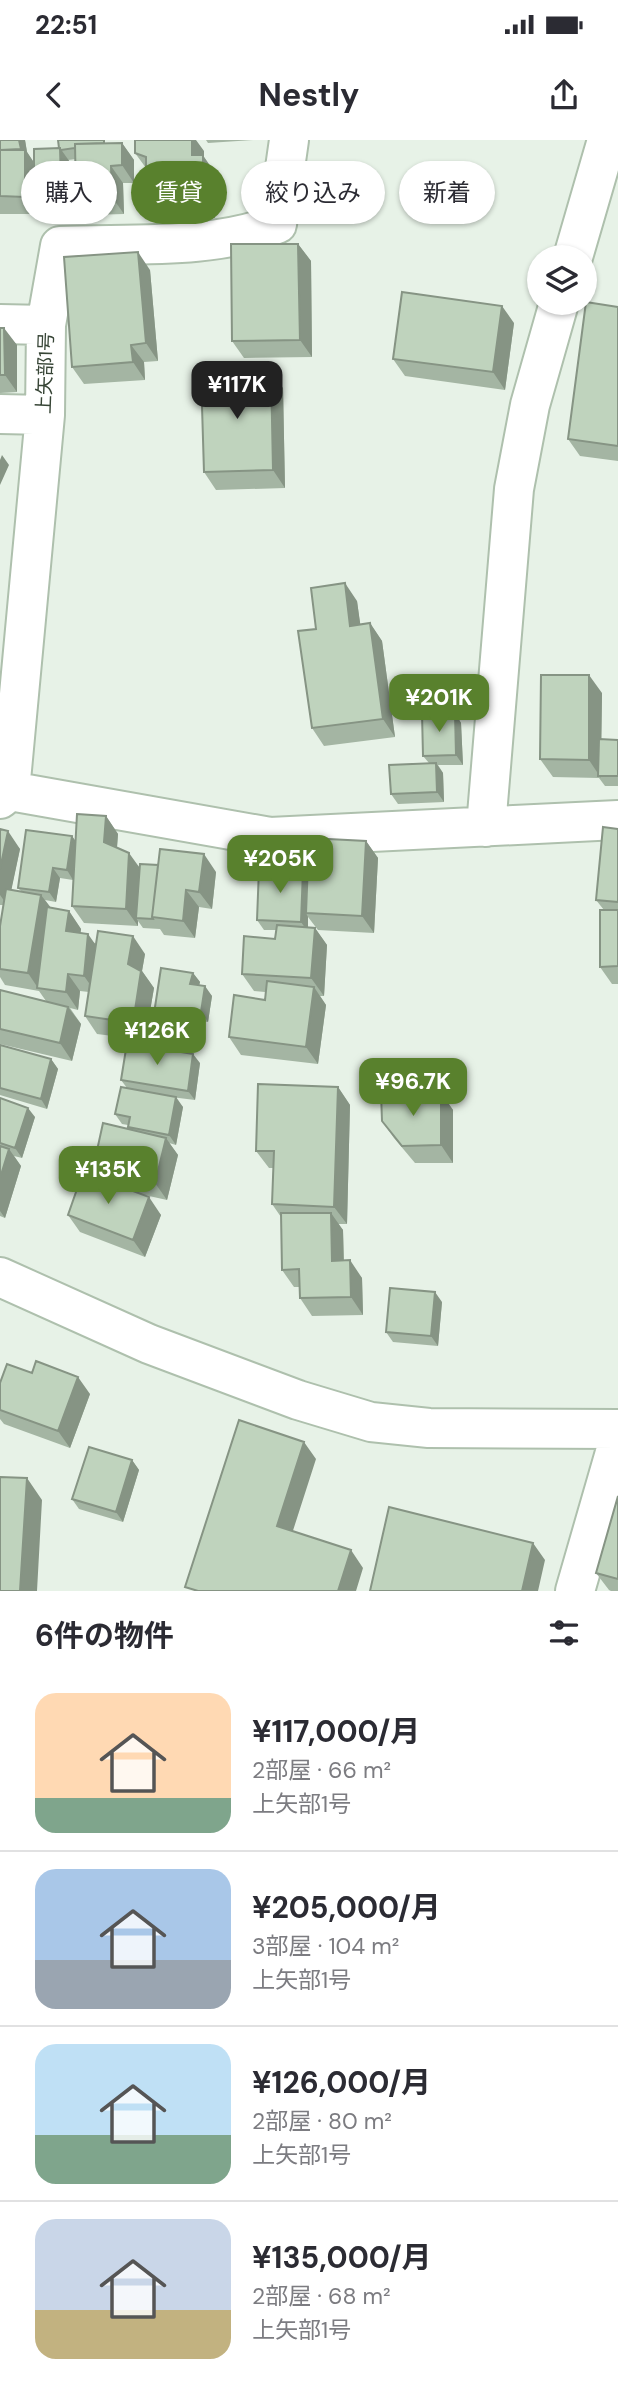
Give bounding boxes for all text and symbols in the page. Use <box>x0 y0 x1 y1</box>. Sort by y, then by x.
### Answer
text: 22:51 <box>35 8 97 42</box>
text: Nestly <box>259 74 359 116</box>
icon: back <box>35 76 73 114</box>
icon: share <box>545 76 583 114</box>
chip: 購入 <box>21 161 117 224</box>
chip: 賃貸 <box>131 161 227 224</box>
chip: 絞り込み <box>241 161 385 224</box>
chip: 新着 <box>399 161 495 224</box>
map controls <box>527 245 597 315</box>
button: layers <box>527 245 597 315</box>
street label: 上矢部1号 <box>31 332 59 414</box>
pin: ¥117K <box>188 362 286 421</box>
text: ¥117K <box>207 369 267 399</box>
pin: ¥201K <box>390 674 488 734</box>
text: ¥201K <box>405 682 473 712</box>
pin: ¥205K <box>231 836 329 895</box>
text: ¥205K <box>243 843 317 873</box>
pin: ¥126K <box>108 1007 206 1067</box>
text: ¥126K <box>124 1015 190 1045</box>
pin: ¥96.7K <box>356 1058 470 1118</box>
text: ¥96.7K <box>375 1066 451 1096</box>
pin: ¥135K <box>59 1146 157 1206</box>
text: ¥135K <box>75 1154 141 1184</box>
icon: filters <box>545 1614 583 1652</box>
text: 6件の物件 <box>35 1616 174 1655</box>
text: ¥117,000/月 <box>252 1712 420 1751</box>
icon: home <box>91 1721 175 1805</box>
text: 2部屋 · 66 m² <box>252 1755 391 1785</box>
text: 上矢部1号 <box>252 1789 351 1819</box>
text: ¥205,000/月 <box>252 1888 441 1927</box>
icon: home <box>91 1897 175 1981</box>
text: 3部屋 · 104 m² <box>252 1931 399 1961</box>
text: 上矢部1号 <box>252 1965 351 1995</box>
text: ¥126,000/月 <box>252 2063 431 2102</box>
icon: home <box>91 2072 175 2156</box>
text: 2部屋 · 80 m² <box>252 2106 392 2136</box>
text: 上矢部1号 <box>252 2140 351 2170</box>
text: ¥135,000/月 <box>252 2238 432 2277</box>
icon: home <box>91 2247 175 2331</box>
text: 2部屋 · 68 m² <box>252 2281 391 2311</box>
text: 上矢部1号 <box>252 2315 351 2345</box>

